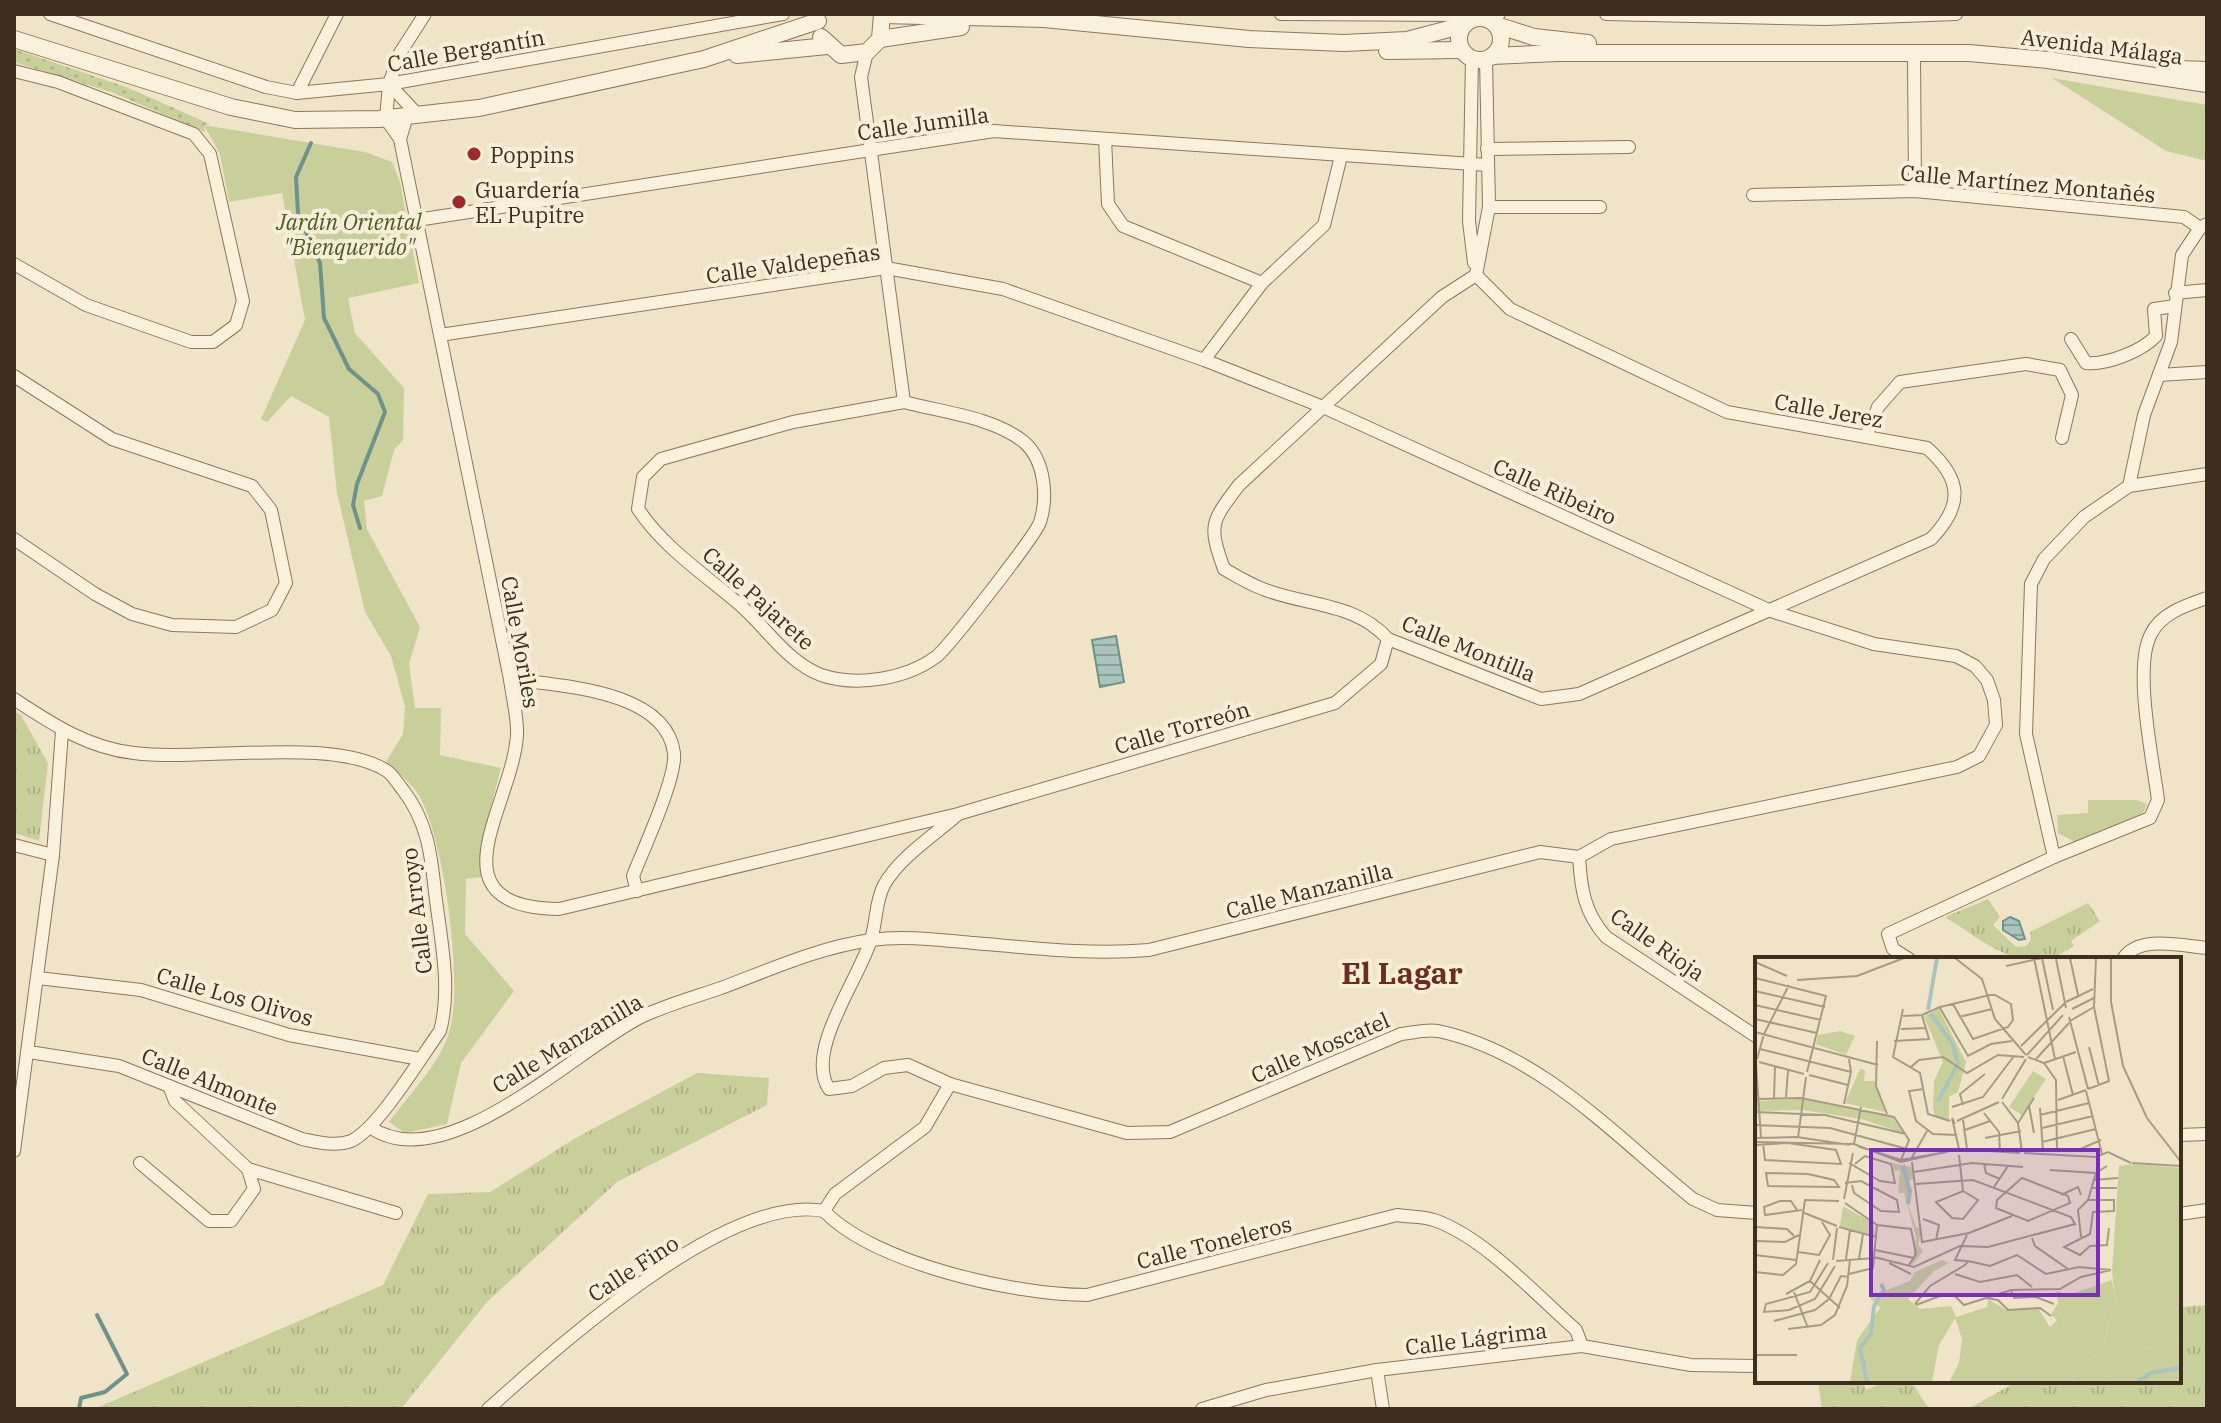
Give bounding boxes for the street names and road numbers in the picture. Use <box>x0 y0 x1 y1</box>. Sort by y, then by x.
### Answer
street label: Calle Bergantín <box>385 22 547 78</box>
street label: Avenida Málaga <box>2019 22 2185 70</box>
street label: Calle Jumilla <box>855 99 991 147</box>
street label: Calle Martínez Montañés <box>1899 157 2157 209</box>
street label: Calle Valdepeñas <box>704 236 882 290</box>
street label: Calle Jerez <box>1772 386 1886 434</box>
street label: Calle Ribeiro <box>1489 451 1621 531</box>
street label: Calle Pajarete <box>697 540 821 656</box>
street label: Calle Moriles <box>495 574 547 710</box>
street label: Calle Montilla <box>1398 608 1540 688</box>
street label: Calle Torreón <box>1111 694 1253 760</box>
street label: Calle Arroyo <box>394 846 438 976</box>
street label: Calle Manzanilla <box>1223 855 1395 925</box>
street label: Calle Rioja <box>1605 901 1711 987</box>
street label: Calle Los Olivos <box>153 960 317 1032</box>
street label: Calle Manzanilla <box>486 987 648 1099</box>
street label: Calle Moscatel <box>1246 1005 1394 1089</box>
street label: Calle Almonte <box>138 1040 282 1122</box>
street label: Calle Toneleros <box>1133 1209 1295 1275</box>
street label: Calle Fino <box>582 1228 684 1308</box>
street label: Calle Lágrima <box>1403 1315 1549 1361</box>

